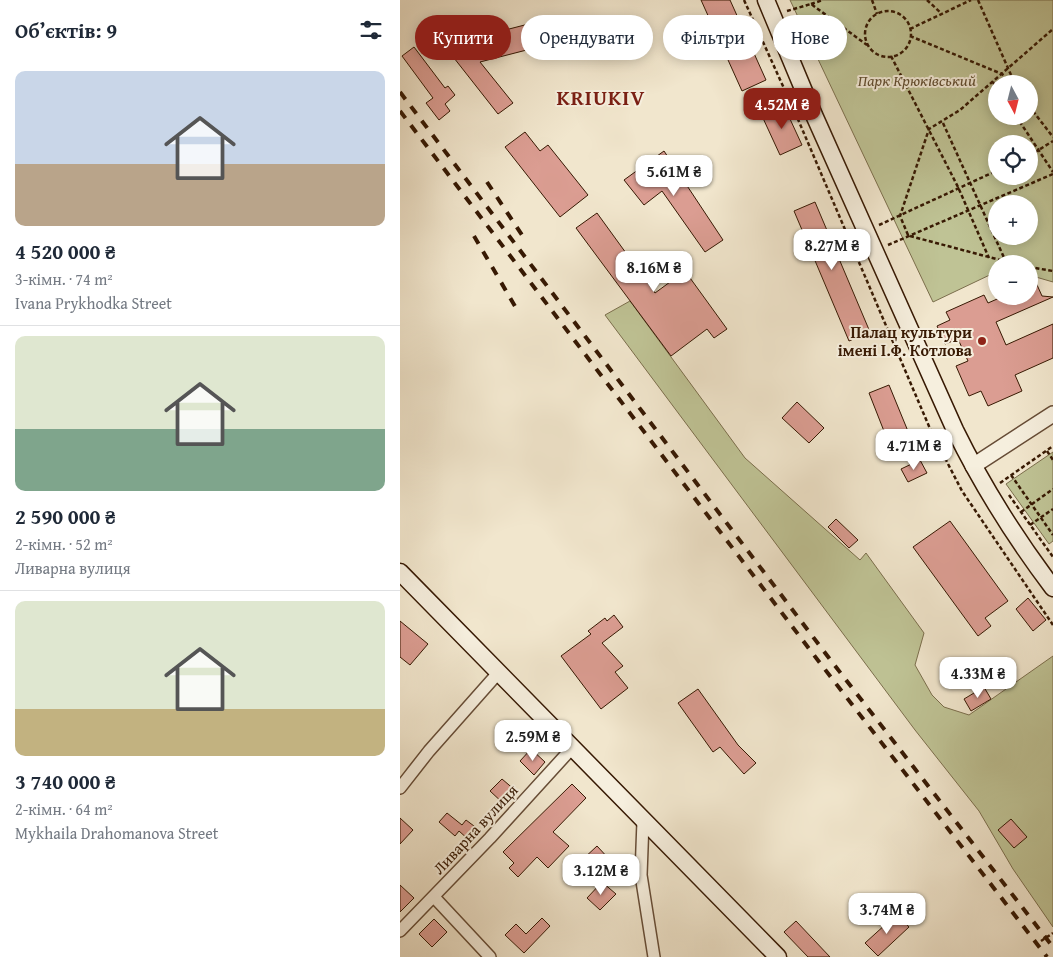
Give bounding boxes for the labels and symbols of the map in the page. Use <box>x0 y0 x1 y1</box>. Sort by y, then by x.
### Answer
park label: Парк Крюківський <box>858 68 976 92</box>
north arrow <box>988 75 1038 125</box>
district label: KRIUKIV <box>557 82 645 113</box>
pin: 4.52M ₴ <box>736 88 828 130</box>
pin: 5.61M ₴ <box>628 154 720 197</box>
pin: 8.27M ₴ <box>786 228 878 271</box>
pin: 8.16M ₴ <box>608 250 700 293</box>
place label: Палац культури імені І.Ф. Котлова <box>838 320 973 362</box>
marker: Палац культури імені І.Ф. Котлова <box>976 335 988 347</box>
pin: 4.71M ₴ <box>868 428 960 471</box>
pin: 4.33M ₴ <box>932 656 1024 699</box>
pin: 2.59M ₴ <box>487 720 579 762</box>
street label: Ливарна вулиця <box>427 779 523 879</box>
pin: 3.12M ₴ <box>555 854 647 896</box>
pin: 3.74M ₴ <box>841 892 933 935</box>

